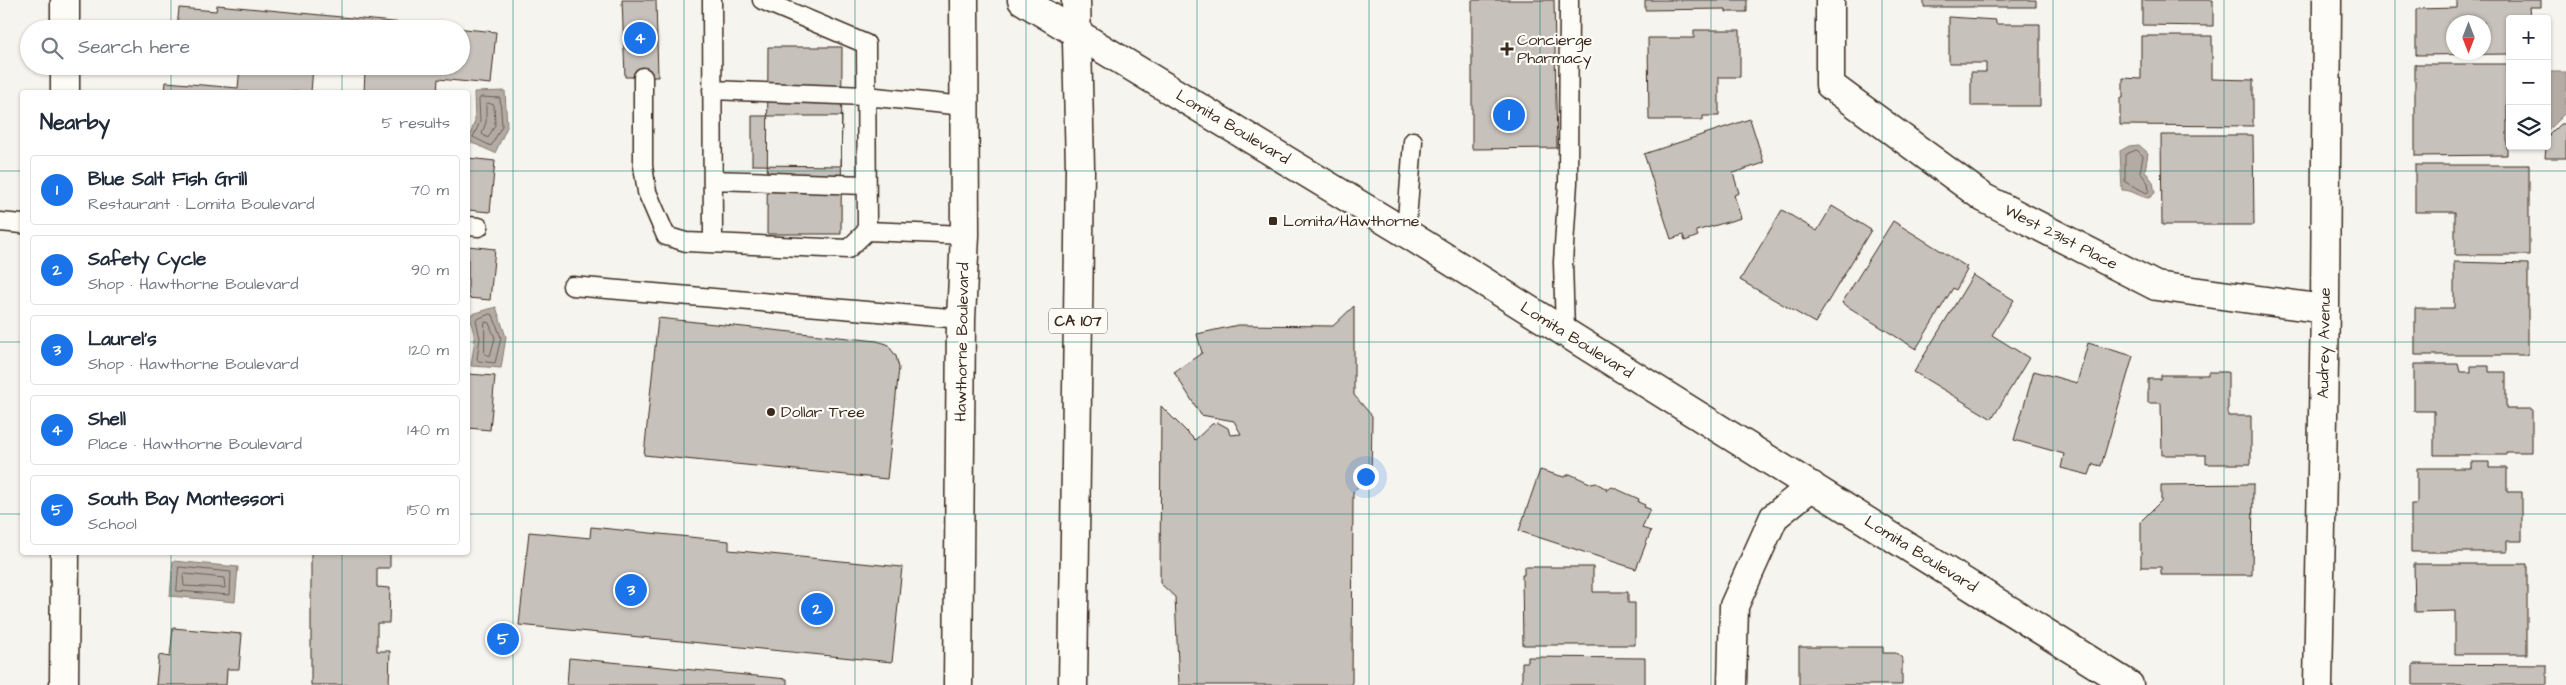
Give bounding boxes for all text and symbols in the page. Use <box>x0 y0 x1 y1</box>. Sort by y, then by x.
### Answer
north arrow <box>2446 15 2491 60</box>
map controls <box>2506 15 2551 150</box>
button: + <box>2506 15 2551 60</box>
pin: 4 <box>624 19 656 57</box>
search box <box>20 20 470 75</box>
place label: Concierge Pharmacy <box>1517 29 1593 70</box>
icon: search <box>38 34 66 62</box>
text: Search here <box>78 34 190 61</box>
marker: Concierge Pharmacy <box>1501 43 1513 55</box>
button: − <box>2506 60 2551 105</box>
street label: Lomita Boulevard <box>1172 84 1294 170</box>
pin: 1 <box>1493 96 1525 134</box>
button: layers <box>2506 105 2551 150</box>
text: Nearby <box>40 108 110 137</box>
text: 5 results <box>382 112 450 134</box>
text: Blue Salt Fish Grill <box>88 166 247 193</box>
text: 1 <box>56 179 58 201</box>
text: 70 m <box>410 179 449 201</box>
text: Restaurant · Lomita Boulevard <box>88 193 314 215</box>
street label: West 231st Place <box>2001 199 2122 275</box>
place label: Lomita/Hawthorne <box>1283 210 1420 232</box>
marker: Lomita/Hawthorne <box>1267 215 1279 227</box>
text: Safety Cycle <box>88 246 206 273</box>
text: 2 <box>52 259 62 281</box>
text: 90 m <box>411 259 449 281</box>
street label: Hawthorne Boulevard <box>950 262 974 422</box>
text: Shop · Hawthorne Boulevard <box>88 273 298 295</box>
street label: Audrey Avenue <box>2312 287 2337 399</box>
street label: Lomita Boulevard <box>1516 296 1638 384</box>
road number: CA 107 <box>1049 308 1107 334</box>
text: Laurel's <box>88 326 157 353</box>
text: 3 <box>53 339 61 361</box>
text: 120 m <box>409 339 449 361</box>
text: Shop · Hawthorne Boulevard <box>88 353 298 375</box>
place label: Dollar Tree <box>781 401 865 423</box>
text: Shell <box>88 406 126 433</box>
marker: Dollar Tree <box>765 406 777 418</box>
text: 4 <box>52 419 62 441</box>
text: 140 m <box>407 419 449 441</box>
text: Place · Hawthorne Boulevard <box>88 433 302 455</box>
your location <box>1353 464 1379 490</box>
text: South Bay Montessori <box>88 486 283 513</box>
text: 5 <box>51 499 63 521</box>
text: 150 m <box>407 499 449 521</box>
street label: Lomita Boulevard <box>1860 510 1982 598</box>
text: School <box>88 513 137 535</box>
pin: 3 <box>615 571 647 609</box>
pin: 2 <box>801 590 833 628</box>
pin: 5 <box>487 620 519 658</box>

